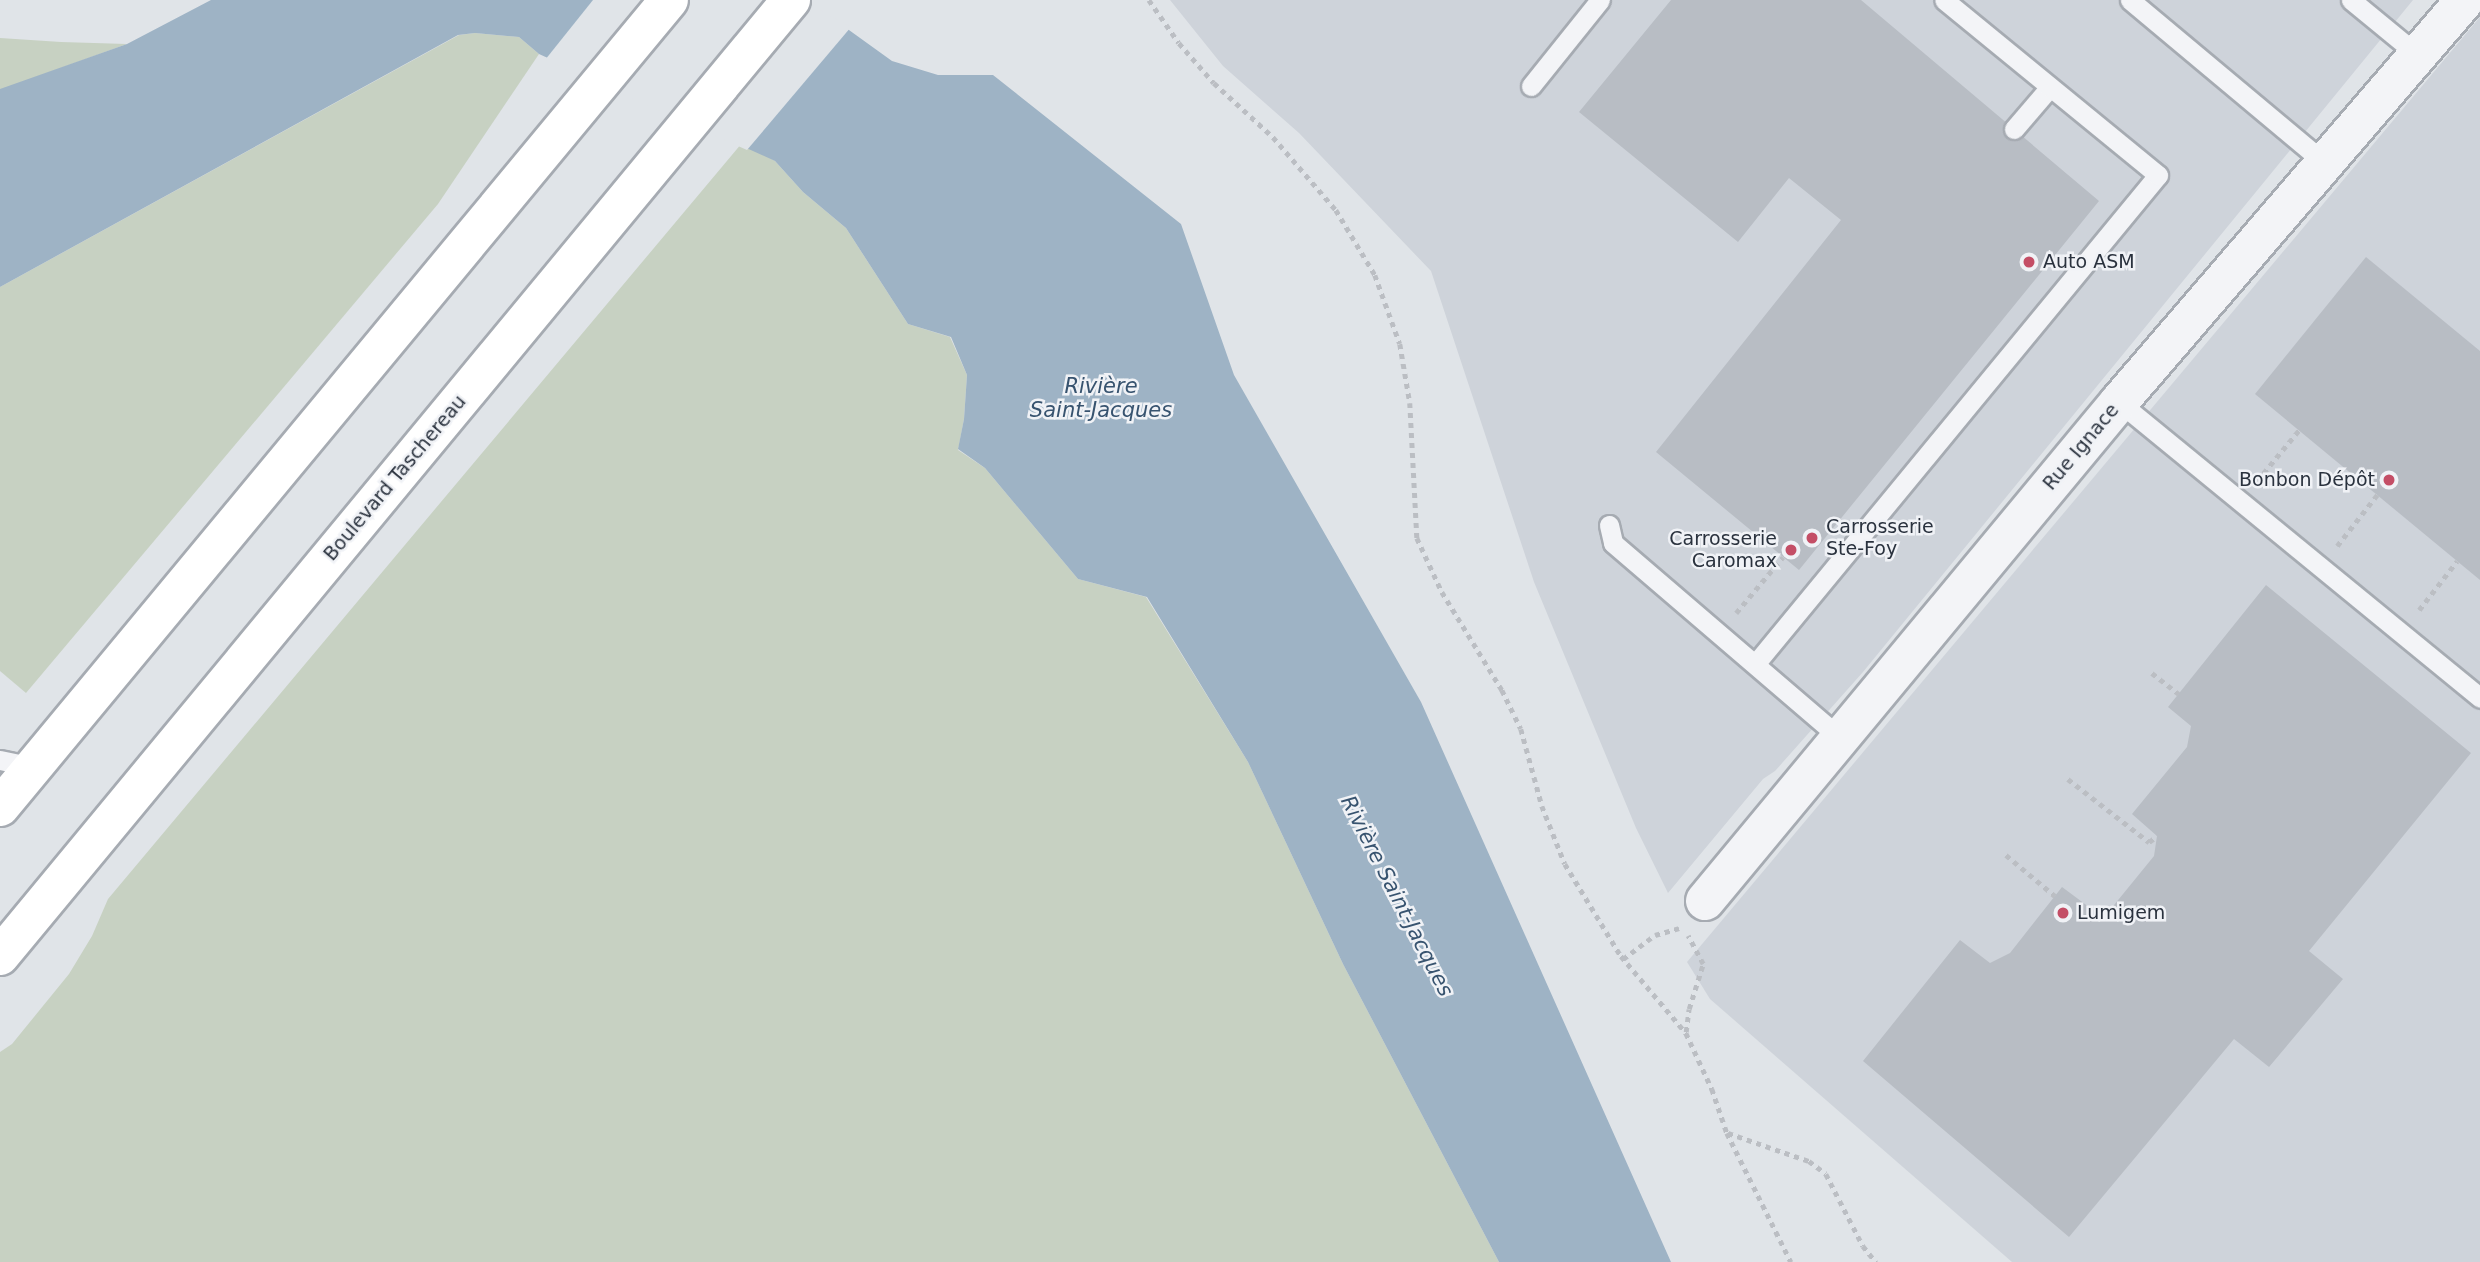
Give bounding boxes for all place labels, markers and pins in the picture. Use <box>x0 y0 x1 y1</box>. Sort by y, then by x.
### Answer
place label: Auto ASM <box>2043 251 2135 273</box>
marker: Auto ASM <box>2021 254 2037 270</box>
place label: Bonbon Dépôt <box>2239 469 2375 491</box>
marker: Bonbon Dépôt <box>2381 472 2397 488</box>
place label: Carrosserie Ste-Foy <box>1826 516 1934 560</box>
place label: Carrosserie Caromax <box>1669 528 1777 572</box>
marker: Carrosserie Ste-Foy <box>1804 530 1820 546</box>
marker: Carrosserie Caromax <box>1783 542 1799 558</box>
place label: Lumigem <box>2077 902 2165 924</box>
marker: Lumigem <box>2055 905 2071 921</box>

